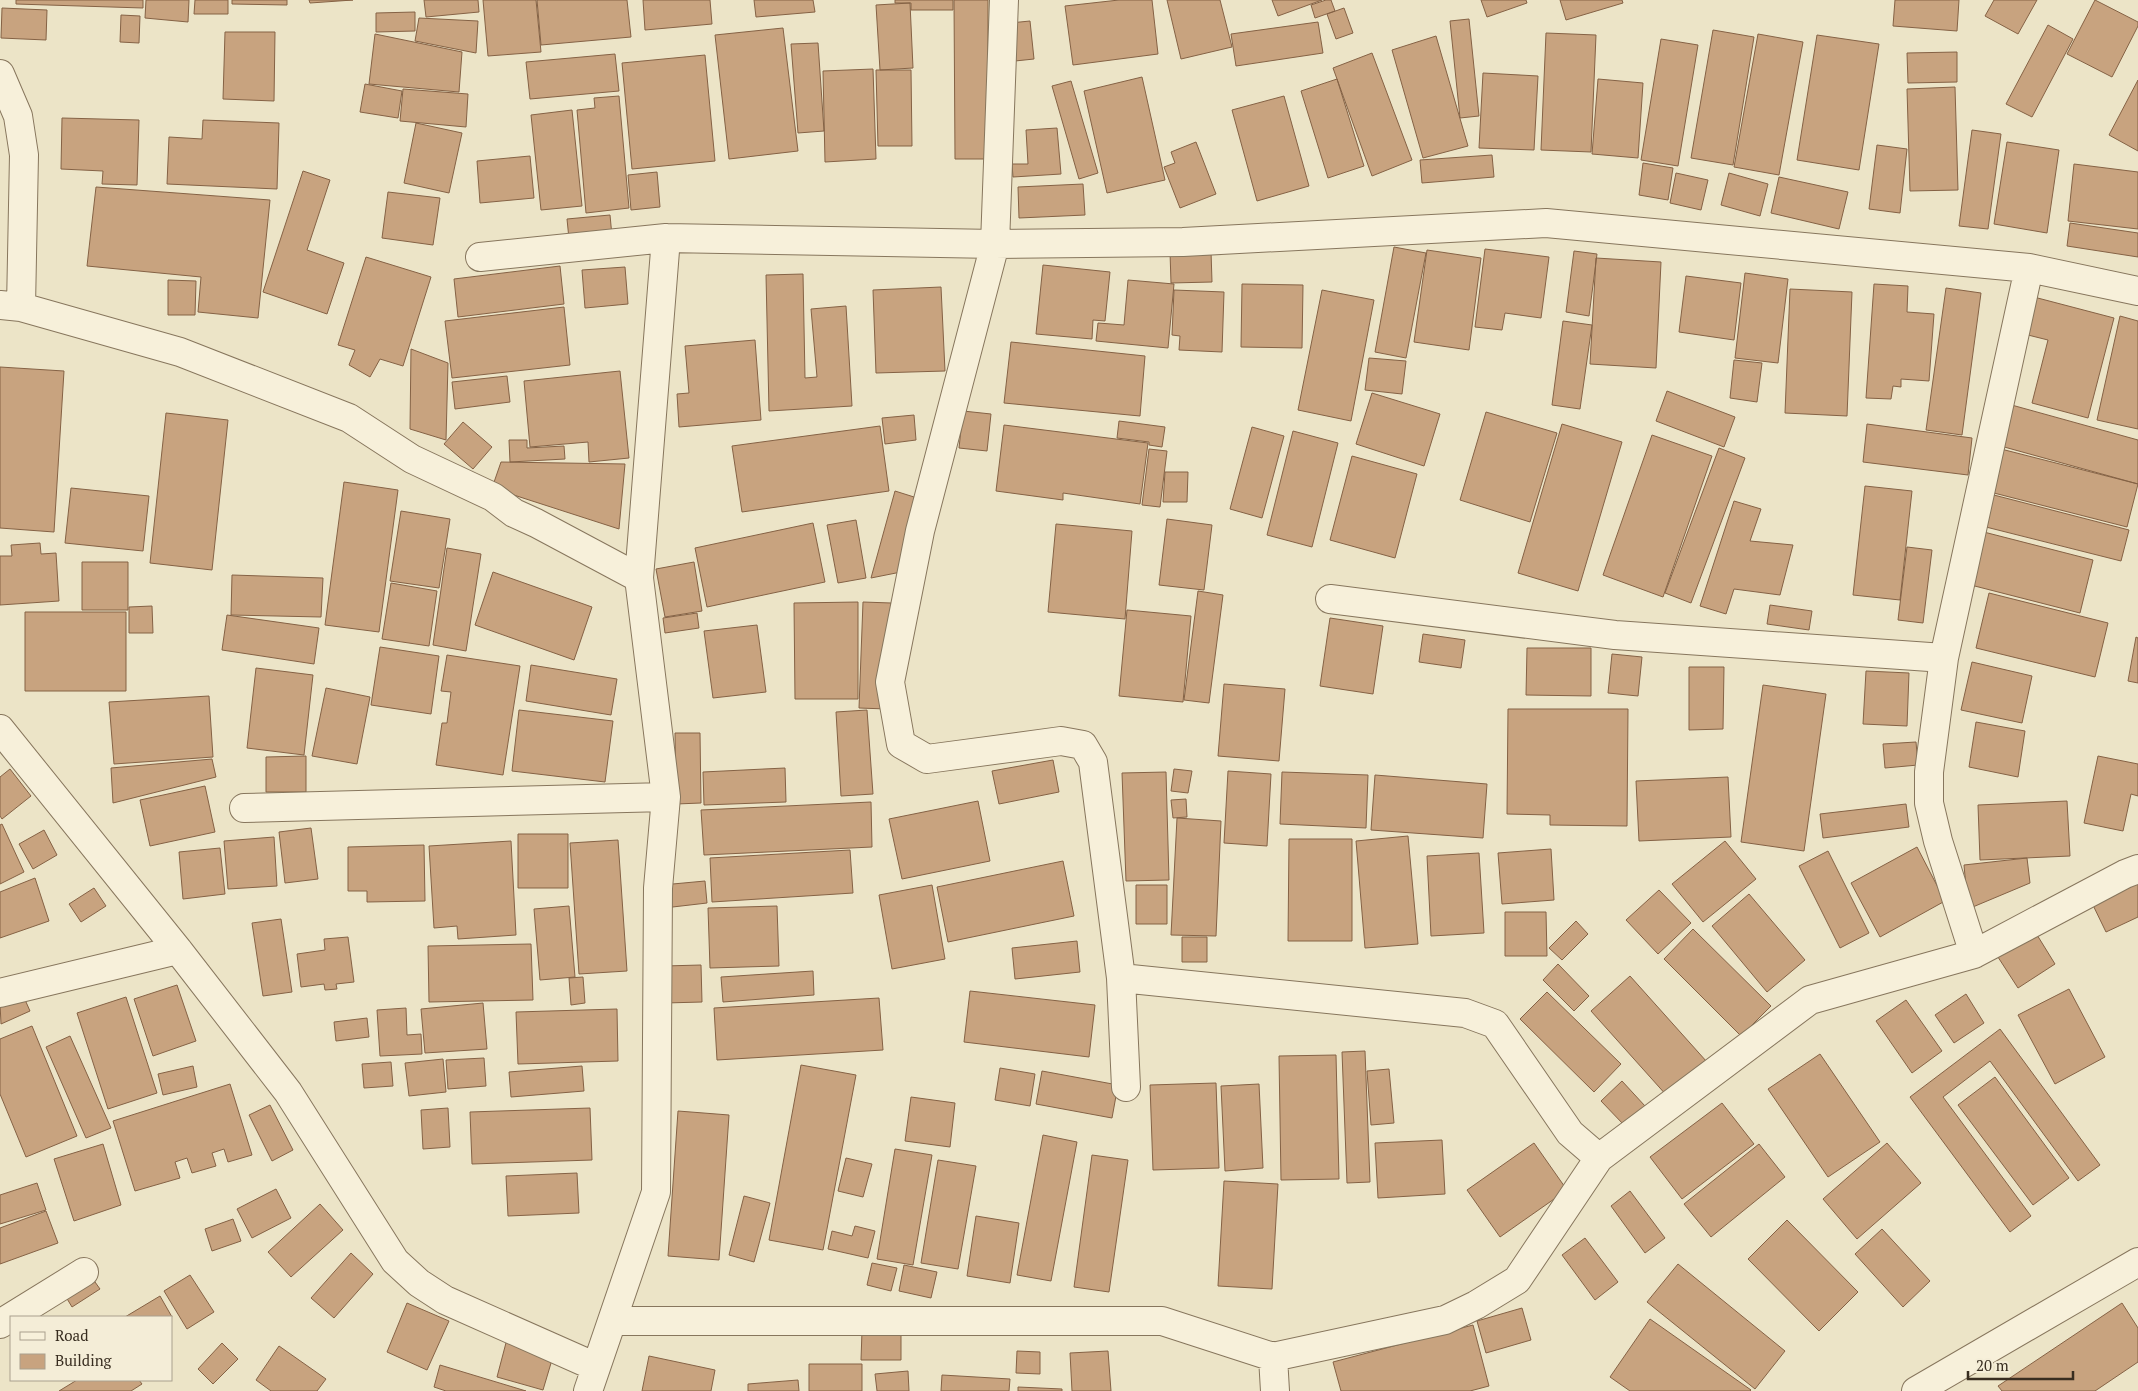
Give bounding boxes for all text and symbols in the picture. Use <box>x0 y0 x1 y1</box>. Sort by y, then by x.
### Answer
legend <box>10 1316 172 1381</box>
text: Road <box>55 1325 88 1345</box>
scale bar <box>1968 1348 2073 1380</box>
text: Building <box>55 1350 113 1370</box>
text: 20 m <box>1976 1355 2009 1375</box>

